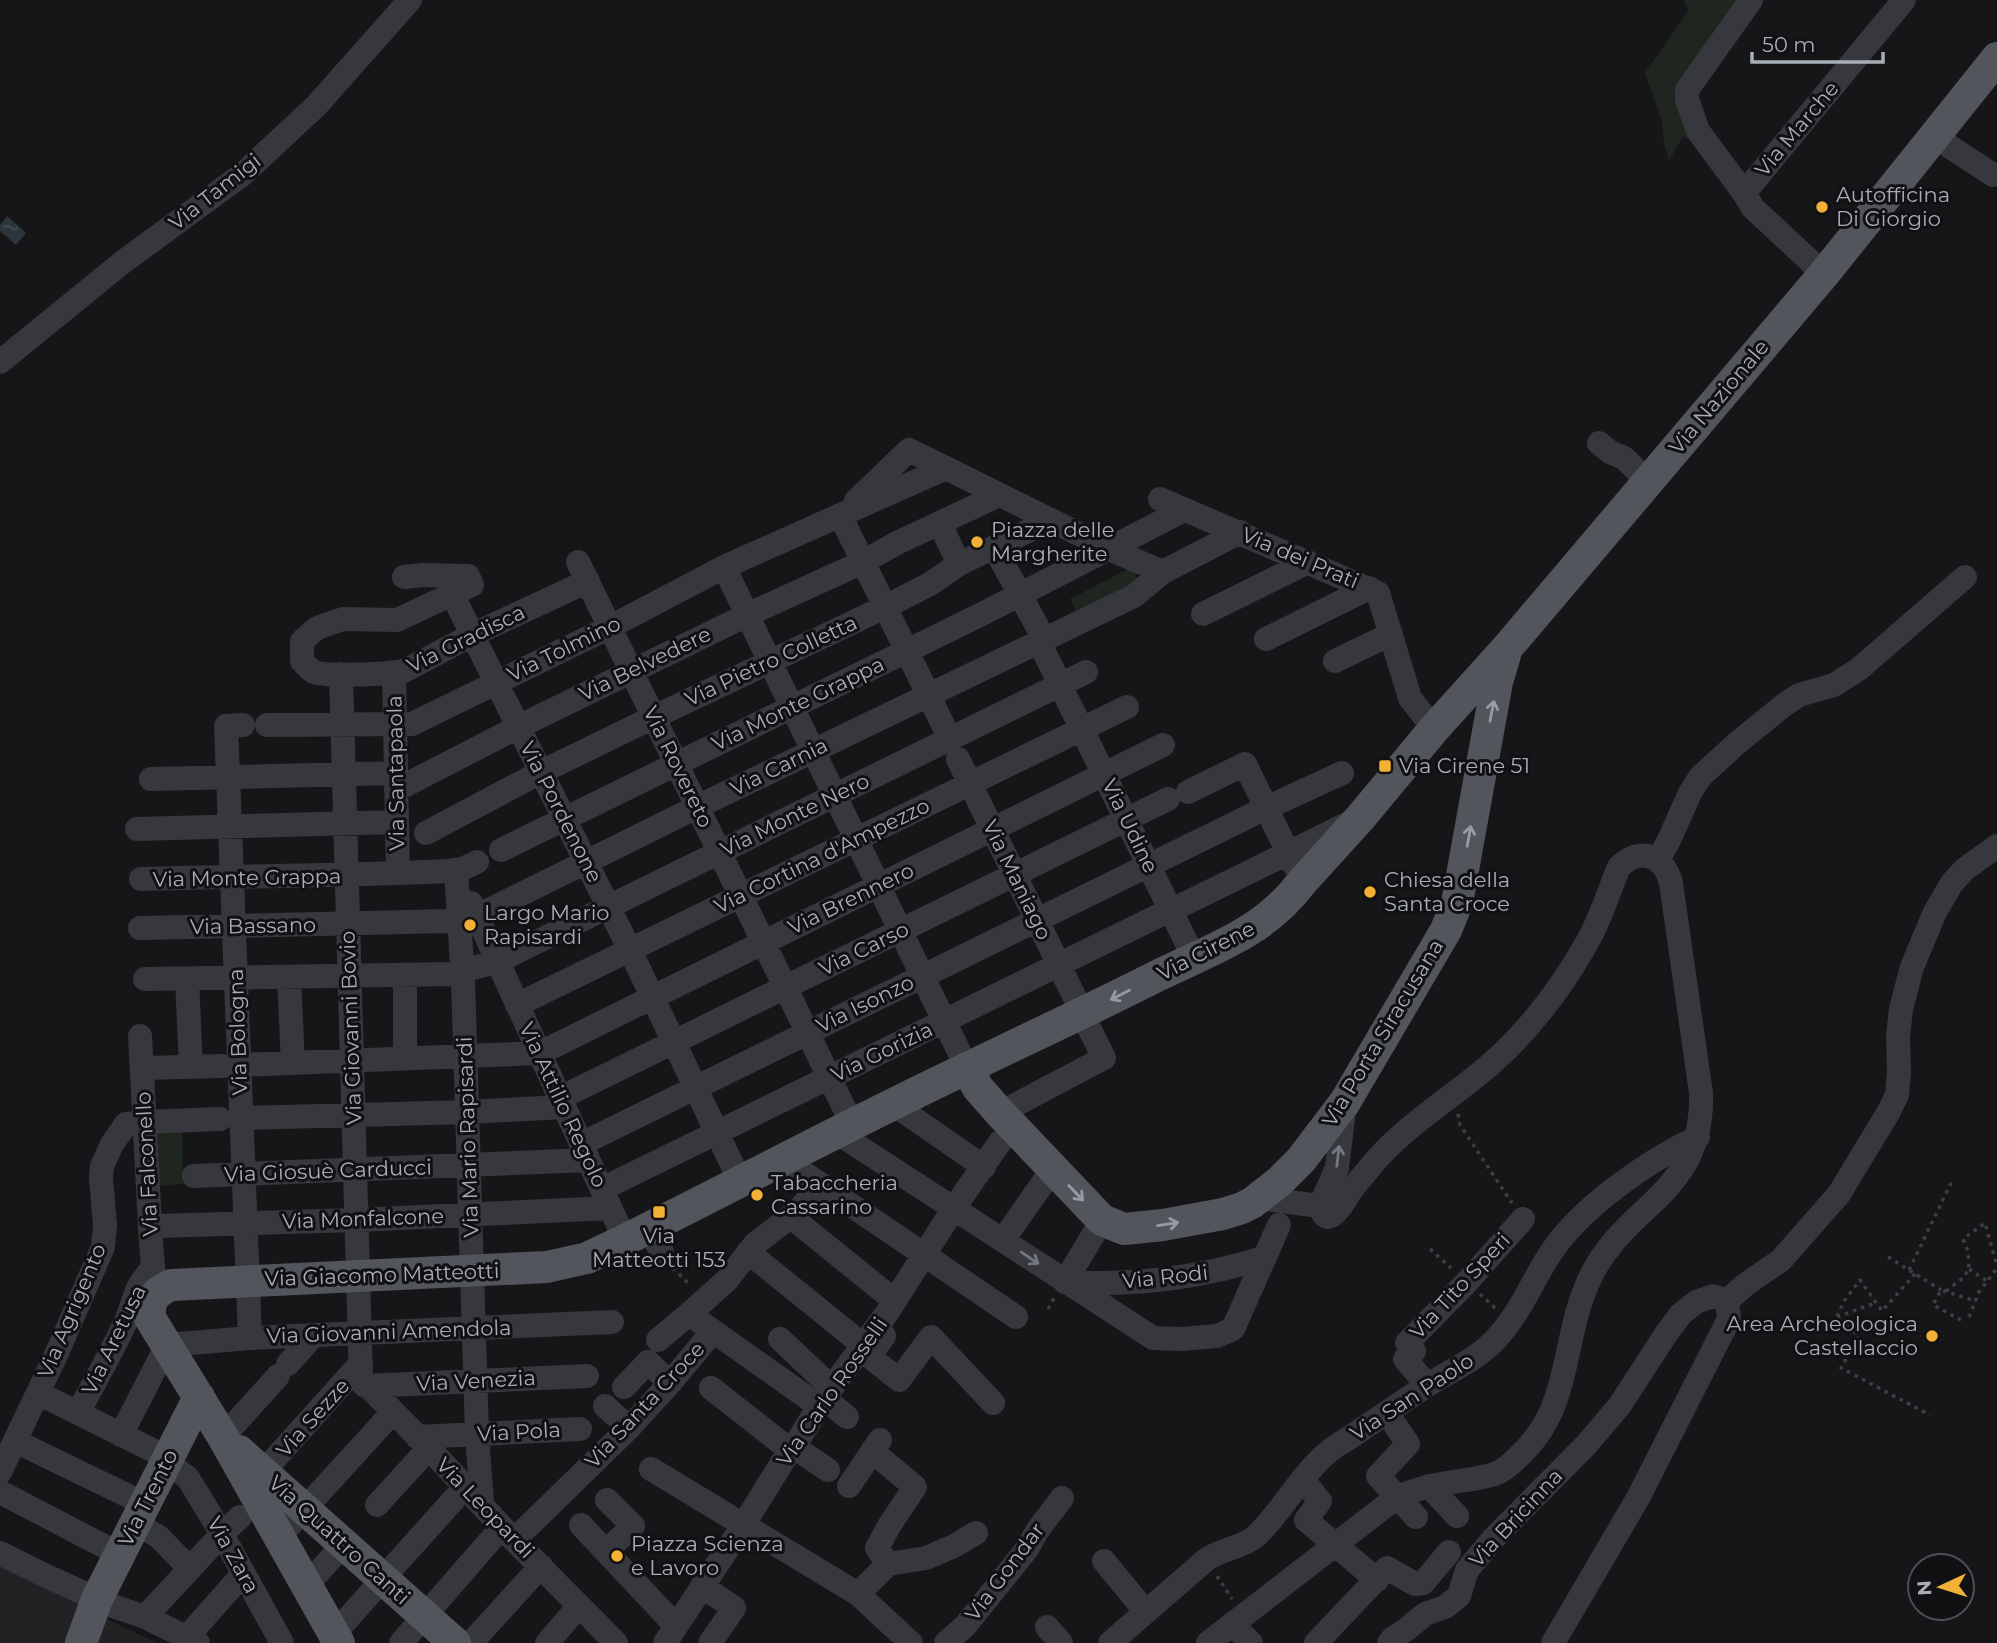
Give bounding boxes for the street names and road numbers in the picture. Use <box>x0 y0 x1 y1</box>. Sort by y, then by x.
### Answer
street label: Via Marche <box>1749 76 1844 182</box>
street label: Via Tamigi <box>164 148 266 235</box>
street label: Via Nazionale <box>1663 334 1774 459</box>
street label: Via dei Prati <box>1238 522 1362 593</box>
street label: Via Gradisca <box>403 599 529 678</box>
street label: Via Tolmino <box>503 610 624 687</box>
street label: Via Pietro Colletta <box>681 610 861 711</box>
street label: Via Belvedere <box>575 621 715 706</box>
street label: Via Monte Grappa <box>708 651 888 756</box>
street label: Via Santapaola <box>382 695 409 851</box>
street label: Via Rovereto <box>638 702 719 831</box>
street label: Via Carnia <box>726 732 832 801</box>
street label: Via Pordenone <box>515 737 608 887</box>
street label: Via Monte Nero <box>716 768 873 861</box>
street label: Via Udine <box>1097 775 1164 877</box>
street label: Via Cortina d'Ampezzo <box>710 792 934 919</box>
street label: Via Maniago <box>978 816 1057 944</box>
street label: Via Brennero <box>784 857 918 940</box>
street label: Via Monte Grappa <box>153 863 341 892</box>
street label: Via Bassano <box>190 912 316 939</box>
street label: Via Cirene <box>1153 915 1259 986</box>
street label: Via Carso <box>815 916 913 981</box>
street label: Via Giovanni Bovio <box>335 930 366 1126</box>
street label: Via Porta Siracusana <box>1317 934 1448 1131</box>
street label: Via Bologna <box>223 968 252 1096</box>
street label: Via Isonzo <box>812 969 918 1038</box>
street label: Via Gorizia <box>827 1016 937 1087</box>
street label: Via Attilio Regolo <box>514 1018 613 1191</box>
street label: Via Mario Rapisardi <box>452 1036 483 1238</box>
street label: Via Falconello <box>130 1091 163 1237</box>
street label: Via Giosuè Carducci <box>224 1154 432 1187</box>
street label: Via Monfalcone <box>282 1203 444 1234</box>
street label: Via Tito Speri <box>1404 1227 1515 1344</box>
street label: Via Agrigento <box>32 1240 111 1382</box>
street label: Via Giacomo Matteotti <box>264 1258 500 1291</box>
street label: Via Rodi <box>1121 1260 1209 1293</box>
street label: Via Aretusa <box>76 1281 151 1399</box>
street label: Via Carlo Rosselli <box>771 1312 892 1471</box>
street label: Via Giovanni Amendola <box>266 1315 512 1348</box>
street label: Via Santa Croce <box>580 1336 710 1473</box>
street label: Via San Paolo <box>1345 1347 1478 1446</box>
street label: Via Venezia <box>416 1365 536 1396</box>
street label: Via Sezze <box>271 1373 354 1462</box>
street label: Via Pola <box>476 1417 561 1446</box>
street label: Via Trento <box>112 1445 183 1551</box>
street label: Via Leopardi <box>431 1452 540 1563</box>
street label: Via Bricinna <box>1464 1463 1568 1572</box>
street label: Via Quattro Canti <box>264 1470 415 1609</box>
street label: Via Zara <box>202 1512 265 1597</box>
street label: Via Gondar <box>960 1518 1050 1626</box>

